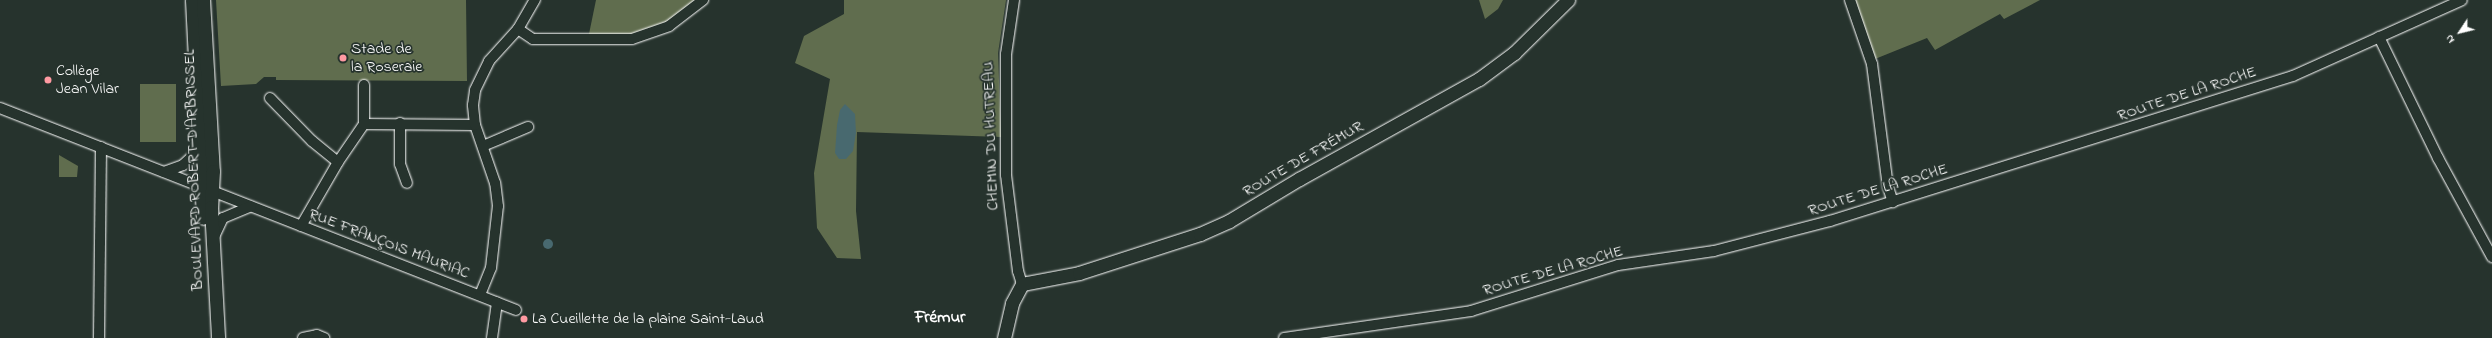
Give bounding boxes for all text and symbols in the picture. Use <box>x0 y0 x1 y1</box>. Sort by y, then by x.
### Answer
north arrow <box>2440 12 2480 52</box>
text: N <box>2441 31 2459 47</box>
place label: Stade de la Roseraie <box>351 39 422 77</box>
street label: BOULEVARD ROBERT D'ARBRISSEL <box>180 49 208 291</box>
marker: Stade de la Roseraie <box>338 53 348 63</box>
place label: Collège Jean Vilar <box>56 61 119 99</box>
street label: CHEMIN DU HUTREAU <box>979 61 1003 211</box>
street label: ROUTE DE LA ROCHE <box>2115 62 2259 126</box>
marker: Collège Jean Vilar <box>43 75 53 85</box>
street label: ROUTE DE FRÉMUR <box>1240 117 1366 201</box>
street label: ROUTE DE LA ROCHE <box>1806 160 1950 220</box>
street label: RUE FRANÇOIS MAURIAC <box>306 205 472 283</box>
street label: ROUTE DE LA ROCHE <box>1481 242 1625 300</box>
district label: Frémur <box>915 308 965 328</box>
place label: La Cueillette de la plaine Saint-Laud <box>532 309 764 329</box>
marker: La Cueillette de la plaine Saint-Laud <box>519 314 529 324</box>

